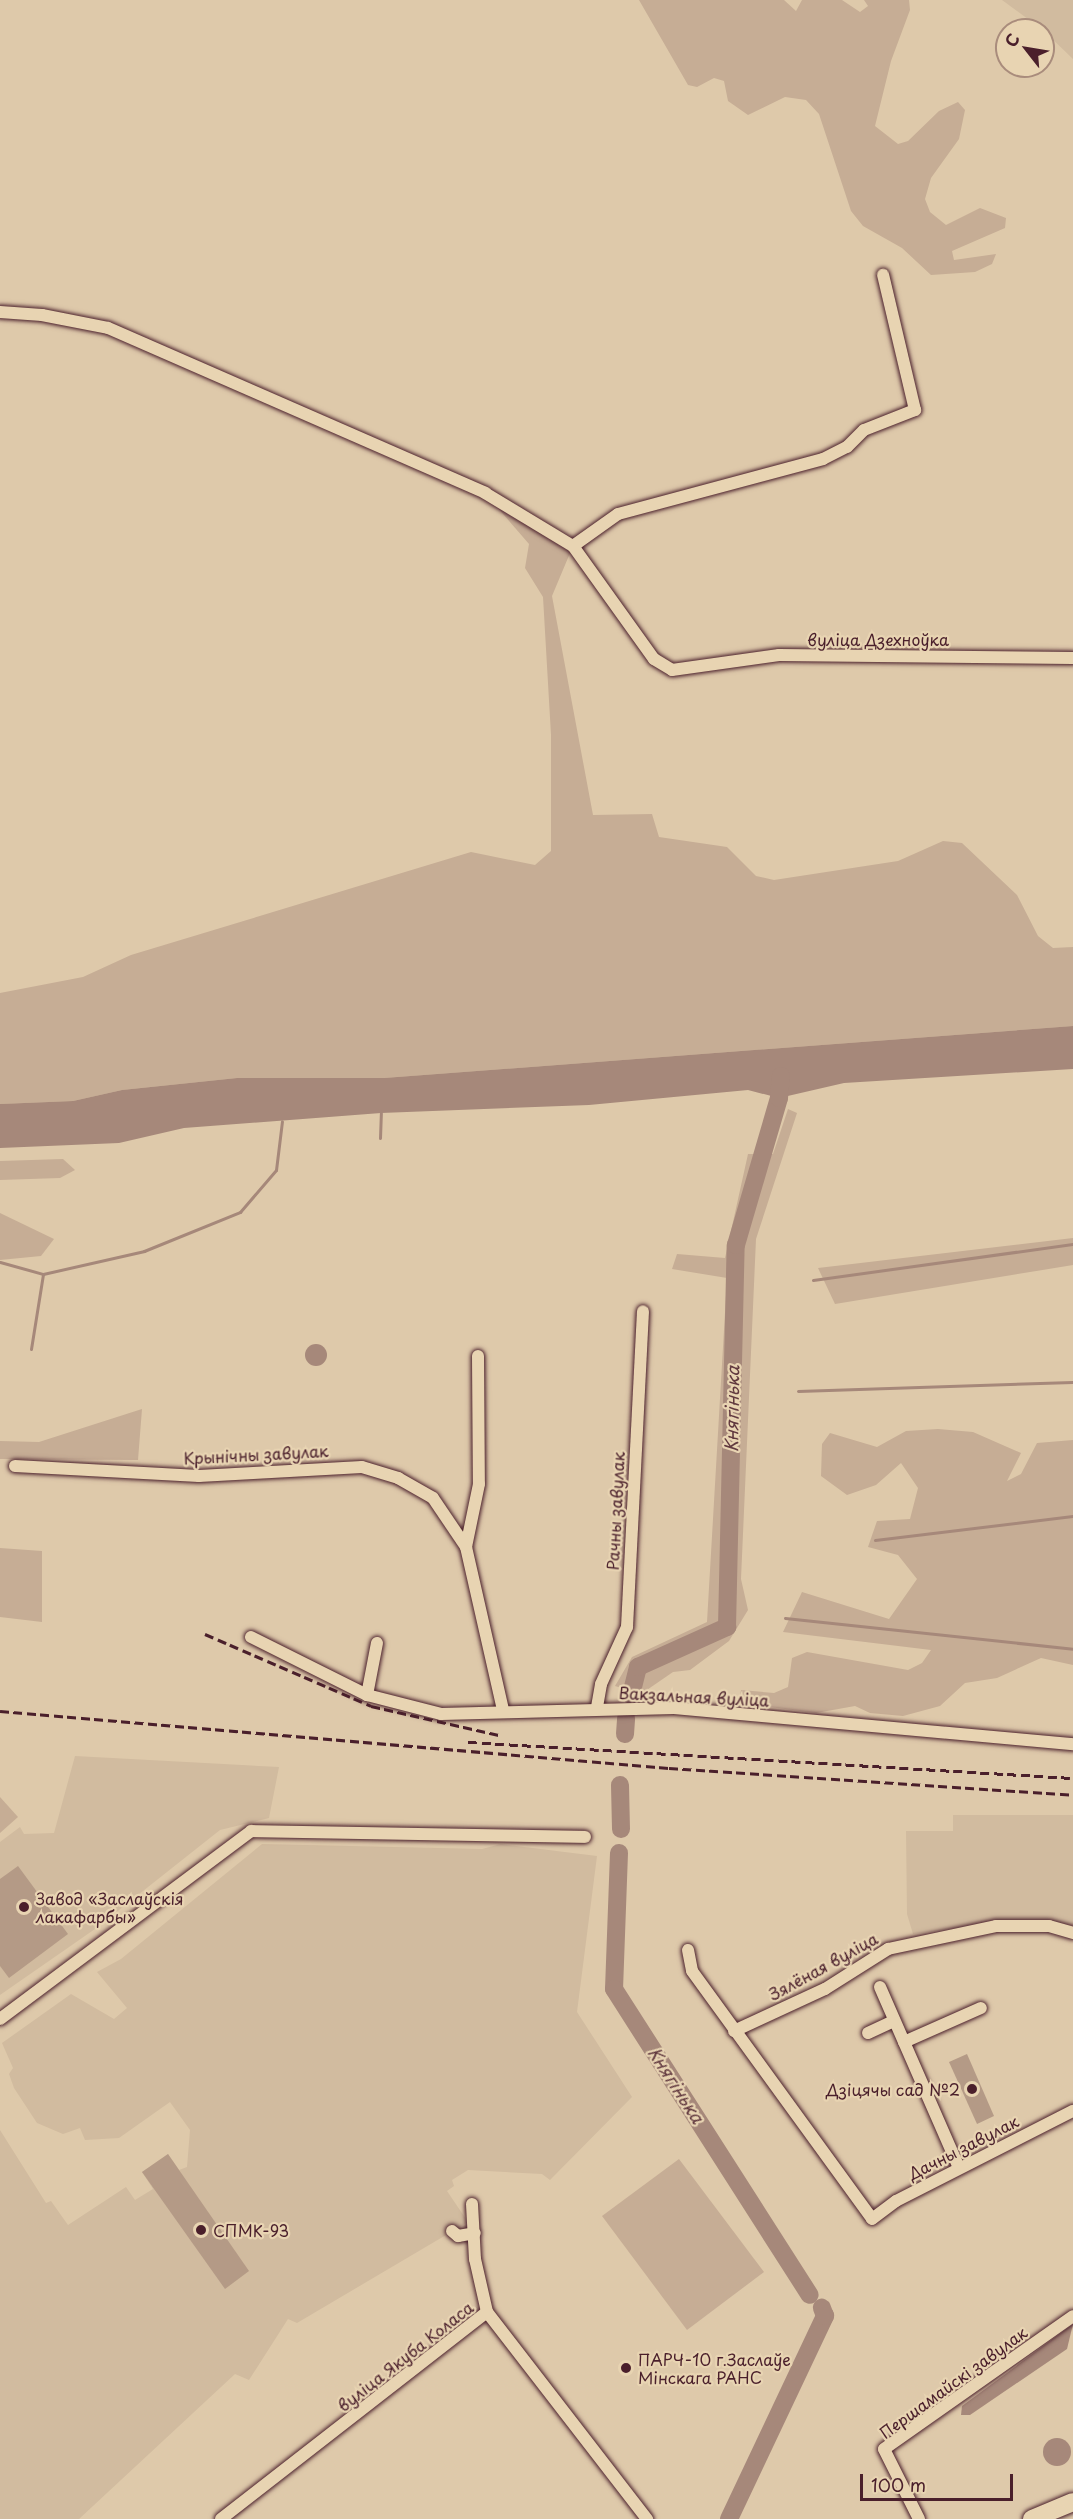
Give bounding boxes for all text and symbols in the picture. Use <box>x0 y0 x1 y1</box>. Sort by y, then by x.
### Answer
north arrow <box>995 18 1055 78</box>
text: С <box>998 28 1025 51</box>
street label: вуліца Дзехноўка <box>807 629 949 649</box>
water label: Княгінька <box>720 1365 744 1453</box>
street label: Крынічны завулак <box>182 1441 330 1467</box>
street label: Рачны завулак <box>602 1451 628 1571</box>
street label: Вакзальная вуліца <box>618 1682 770 1710</box>
place label: Завод «Заслаўскія лакафарбы» <box>36 1888 184 1926</box>
marker: Завод «Заслаўскія лакафарбы» <box>17 1900 31 1914</box>
street label: Зялёная вуліца <box>765 1928 881 2004</box>
water label: Княгінька <box>643 2043 709 2127</box>
place label: Дзіцячы сад №2 <box>826 2079 960 2099</box>
marker: Дзіцячы сад №2 <box>965 2082 979 2096</box>
street label: Дачны завулак <box>904 2111 1022 2183</box>
place label: СПМК-93 <box>213 2220 289 2240</box>
marker: СПМК-93 <box>194 2223 208 2237</box>
street label: вуліца Якуба Коласа <box>333 2297 477 2415</box>
street label: Першамайскі завулак <box>875 2322 1031 2442</box>
place label: ПАРЧ-10 г.Заслаўе Мінскага РАНС <box>638 2349 791 2387</box>
marker: ПАРЧ-10 г.Заслаўе Мінскага РАНС <box>619 2361 633 2375</box>
scale bar <box>863 2462 1016 2500</box>
text: 100 m <box>871 2471 926 2498</box>

